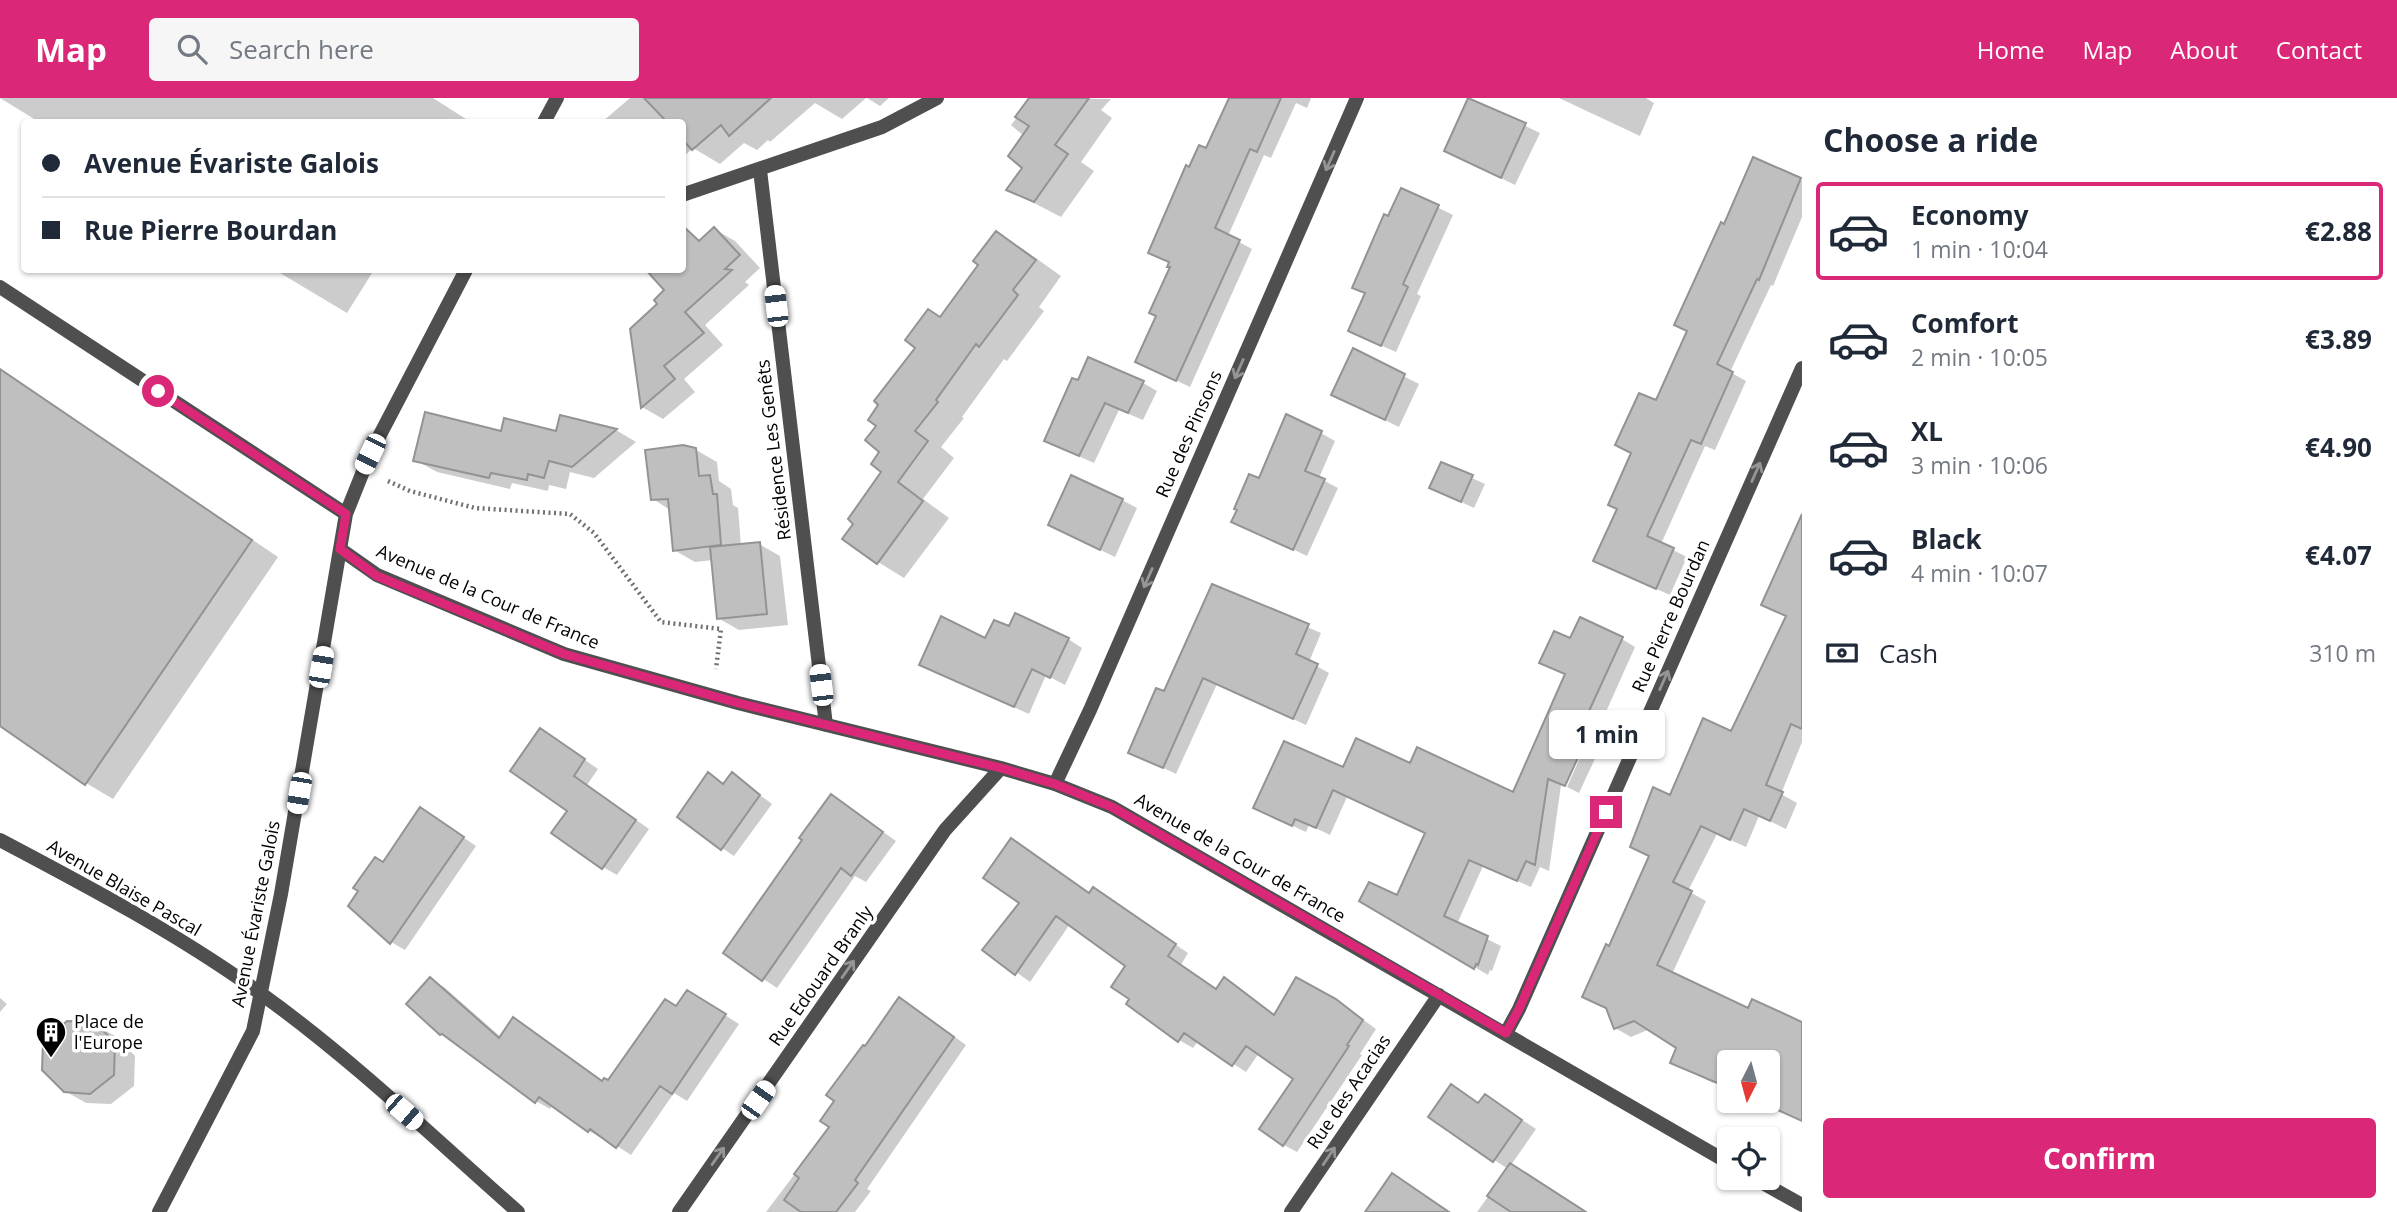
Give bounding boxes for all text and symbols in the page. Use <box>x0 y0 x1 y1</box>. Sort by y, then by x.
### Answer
search box <box>149 18 639 81</box>
text: Map <box>35 27 107 72</box>
icon: search <box>173 30 211 68</box>
text: Search here <box>229 31 374 67</box>
text: Home <box>1977 33 2045 66</box>
text: Map <box>2083 33 2132 66</box>
text: About <box>2170 33 2238 66</box>
text: Contact <box>2276 33 2362 66</box>
text: Choose a ride <box>1823 118 2038 161</box>
text: Avenue Évariste Galois <box>84 145 379 181</box>
one-way arrow <box>1322 149 1335 171</box>
text: Economy <box>1911 197 2029 233</box>
icon: car <box>1827 200 1890 263</box>
text: Rue Pierre Bourdan <box>84 212 337 248</box>
text: €2.88 <box>2305 213 2372 249</box>
text: 1 min · 10:04 <box>1911 233 2048 265</box>
car <box>764 284 789 328</box>
text: Comfort <box>1911 305 2018 341</box>
icon: car <box>1827 308 1890 371</box>
text: €3.89 <box>2305 321 2372 357</box>
text: 2 min · 10:05 <box>1911 341 2048 373</box>
street label: Résidence Les Genêts <box>750 358 796 542</box>
one-way arrow <box>1232 358 1245 379</box>
street label: Rue des Pinsons <box>1149 366 1227 501</box>
route start <box>142 375 174 407</box>
text: XL <box>1911 413 1943 449</box>
icon: car <box>1827 416 1890 479</box>
text: €4.90 <box>2305 429 2372 465</box>
car <box>352 431 389 477</box>
text: 3 min · 10:06 <box>1911 449 2048 481</box>
one-way arrow <box>1750 462 1763 483</box>
text: Black <box>1911 521 1982 557</box>
icon: car <box>1827 524 1890 587</box>
street label: Rue Pierre Bourdan <box>1626 535 1715 696</box>
text: €4.07 <box>2305 537 2372 573</box>
street label: Avenue de la Cour de France <box>373 538 603 654</box>
text: 4 min · 10:07 <box>1911 557 2048 589</box>
one-way arrow <box>1141 566 1154 588</box>
icon: cash <box>1823 634 1861 672</box>
text: Cash <box>1879 635 1938 671</box>
text: 310 m <box>2309 637 2376 669</box>
car <box>308 644 335 690</box>
car <box>809 663 834 707</box>
one-way arrow <box>1658 670 1671 691</box>
callout: 1 min <box>1548 710 1664 760</box>
text: 1 min <box>1575 718 1639 750</box>
car <box>286 770 313 816</box>
street label: Avenue de la Cour de France <box>1131 787 1350 927</box>
route end <box>1590 796 1622 828</box>
street label: Avenue Évariste Galois <box>225 818 285 1009</box>
street label: Avenue Blaise Pascal <box>43 833 206 941</box>
street label: Rue Edouard Branly <box>763 900 878 1050</box>
one-way arrow <box>841 960 855 979</box>
place label: Place de l'Europe <box>74 1009 144 1054</box>
building icon: Place de l'Europe <box>34 1015 68 1059</box>
street label: Rue des Acacias <box>1301 1030 1395 1153</box>
north arrow <box>1717 1050 1780 1113</box>
map controls <box>1717 1050 1780 1190</box>
car <box>738 1077 779 1123</box>
car <box>382 1090 427 1134</box>
button: Confirm <box>1823 1118 2376 1198</box>
button: locate <box>1717 1127 1780 1190</box>
one-way arrow <box>711 1147 725 1166</box>
one-way arrow <box>1322 1147 1336 1166</box>

